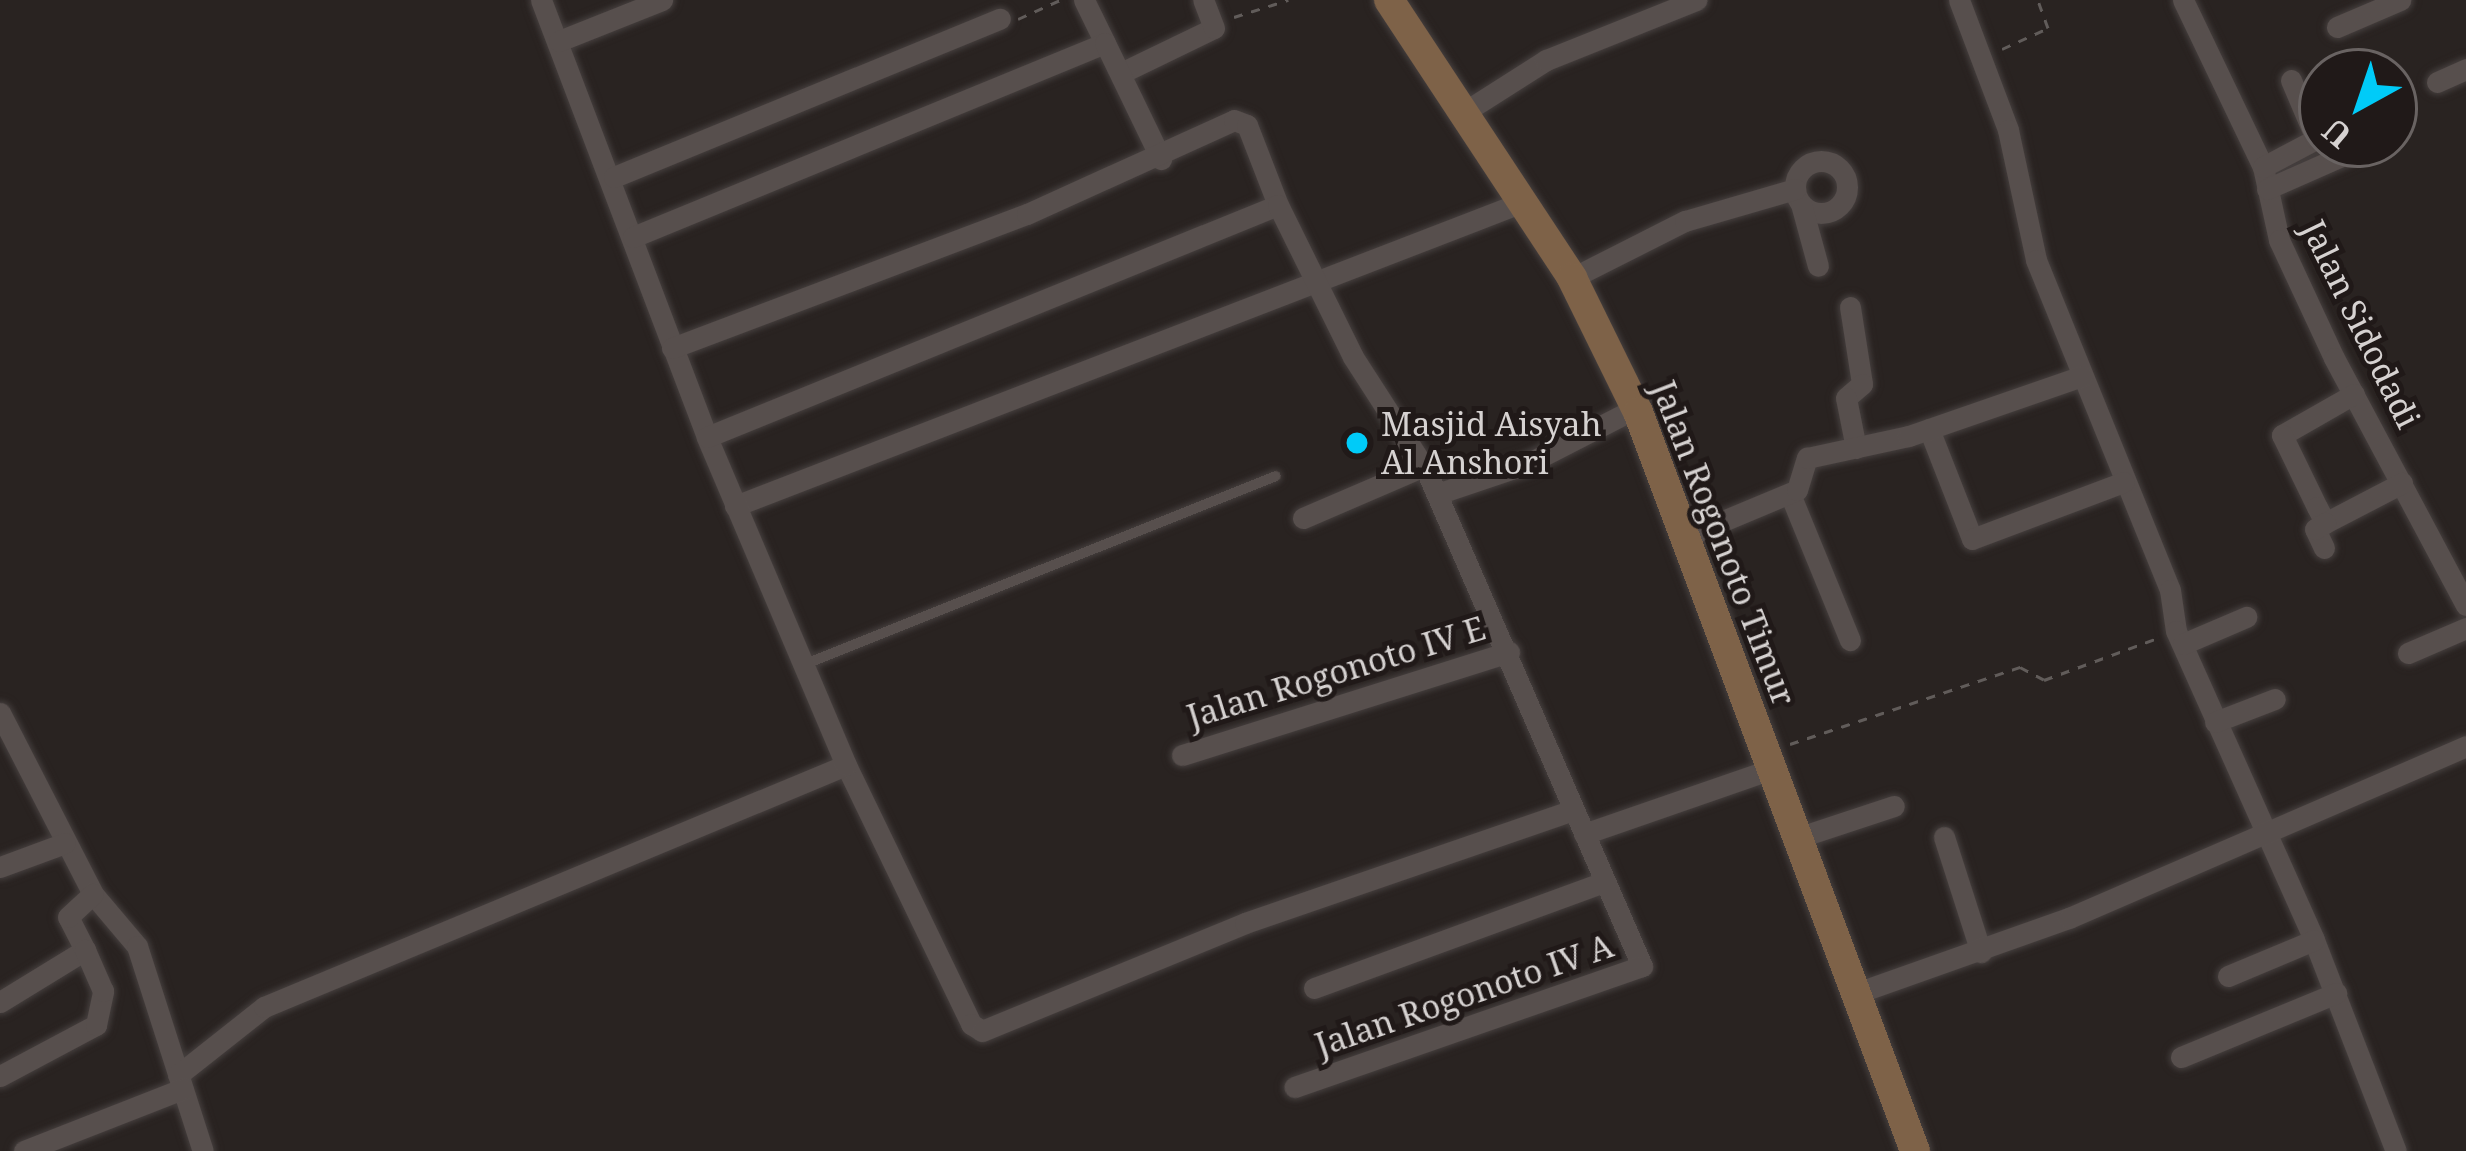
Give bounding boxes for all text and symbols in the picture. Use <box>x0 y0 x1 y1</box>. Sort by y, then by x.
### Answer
north arrow <box>2298 48 2418 168</box>
text: U <box>2313 109 2360 159</box>
street label: Jalan Sidodadi <box>2294 214 2428 434</box>
street label: Jalan Rogonoto Timur <box>1644 375 1804 711</box>
place label: Masjid Aisyah Al Anshori <box>1381 404 1602 482</box>
marker: Masjid Aisyah Al Anshori <box>1344 430 1370 456</box>
street label: Jalan Rogonoto IV E <box>1182 608 1490 736</box>
street label: Jalan Rogonoto IV A <box>1310 925 1618 1065</box>

